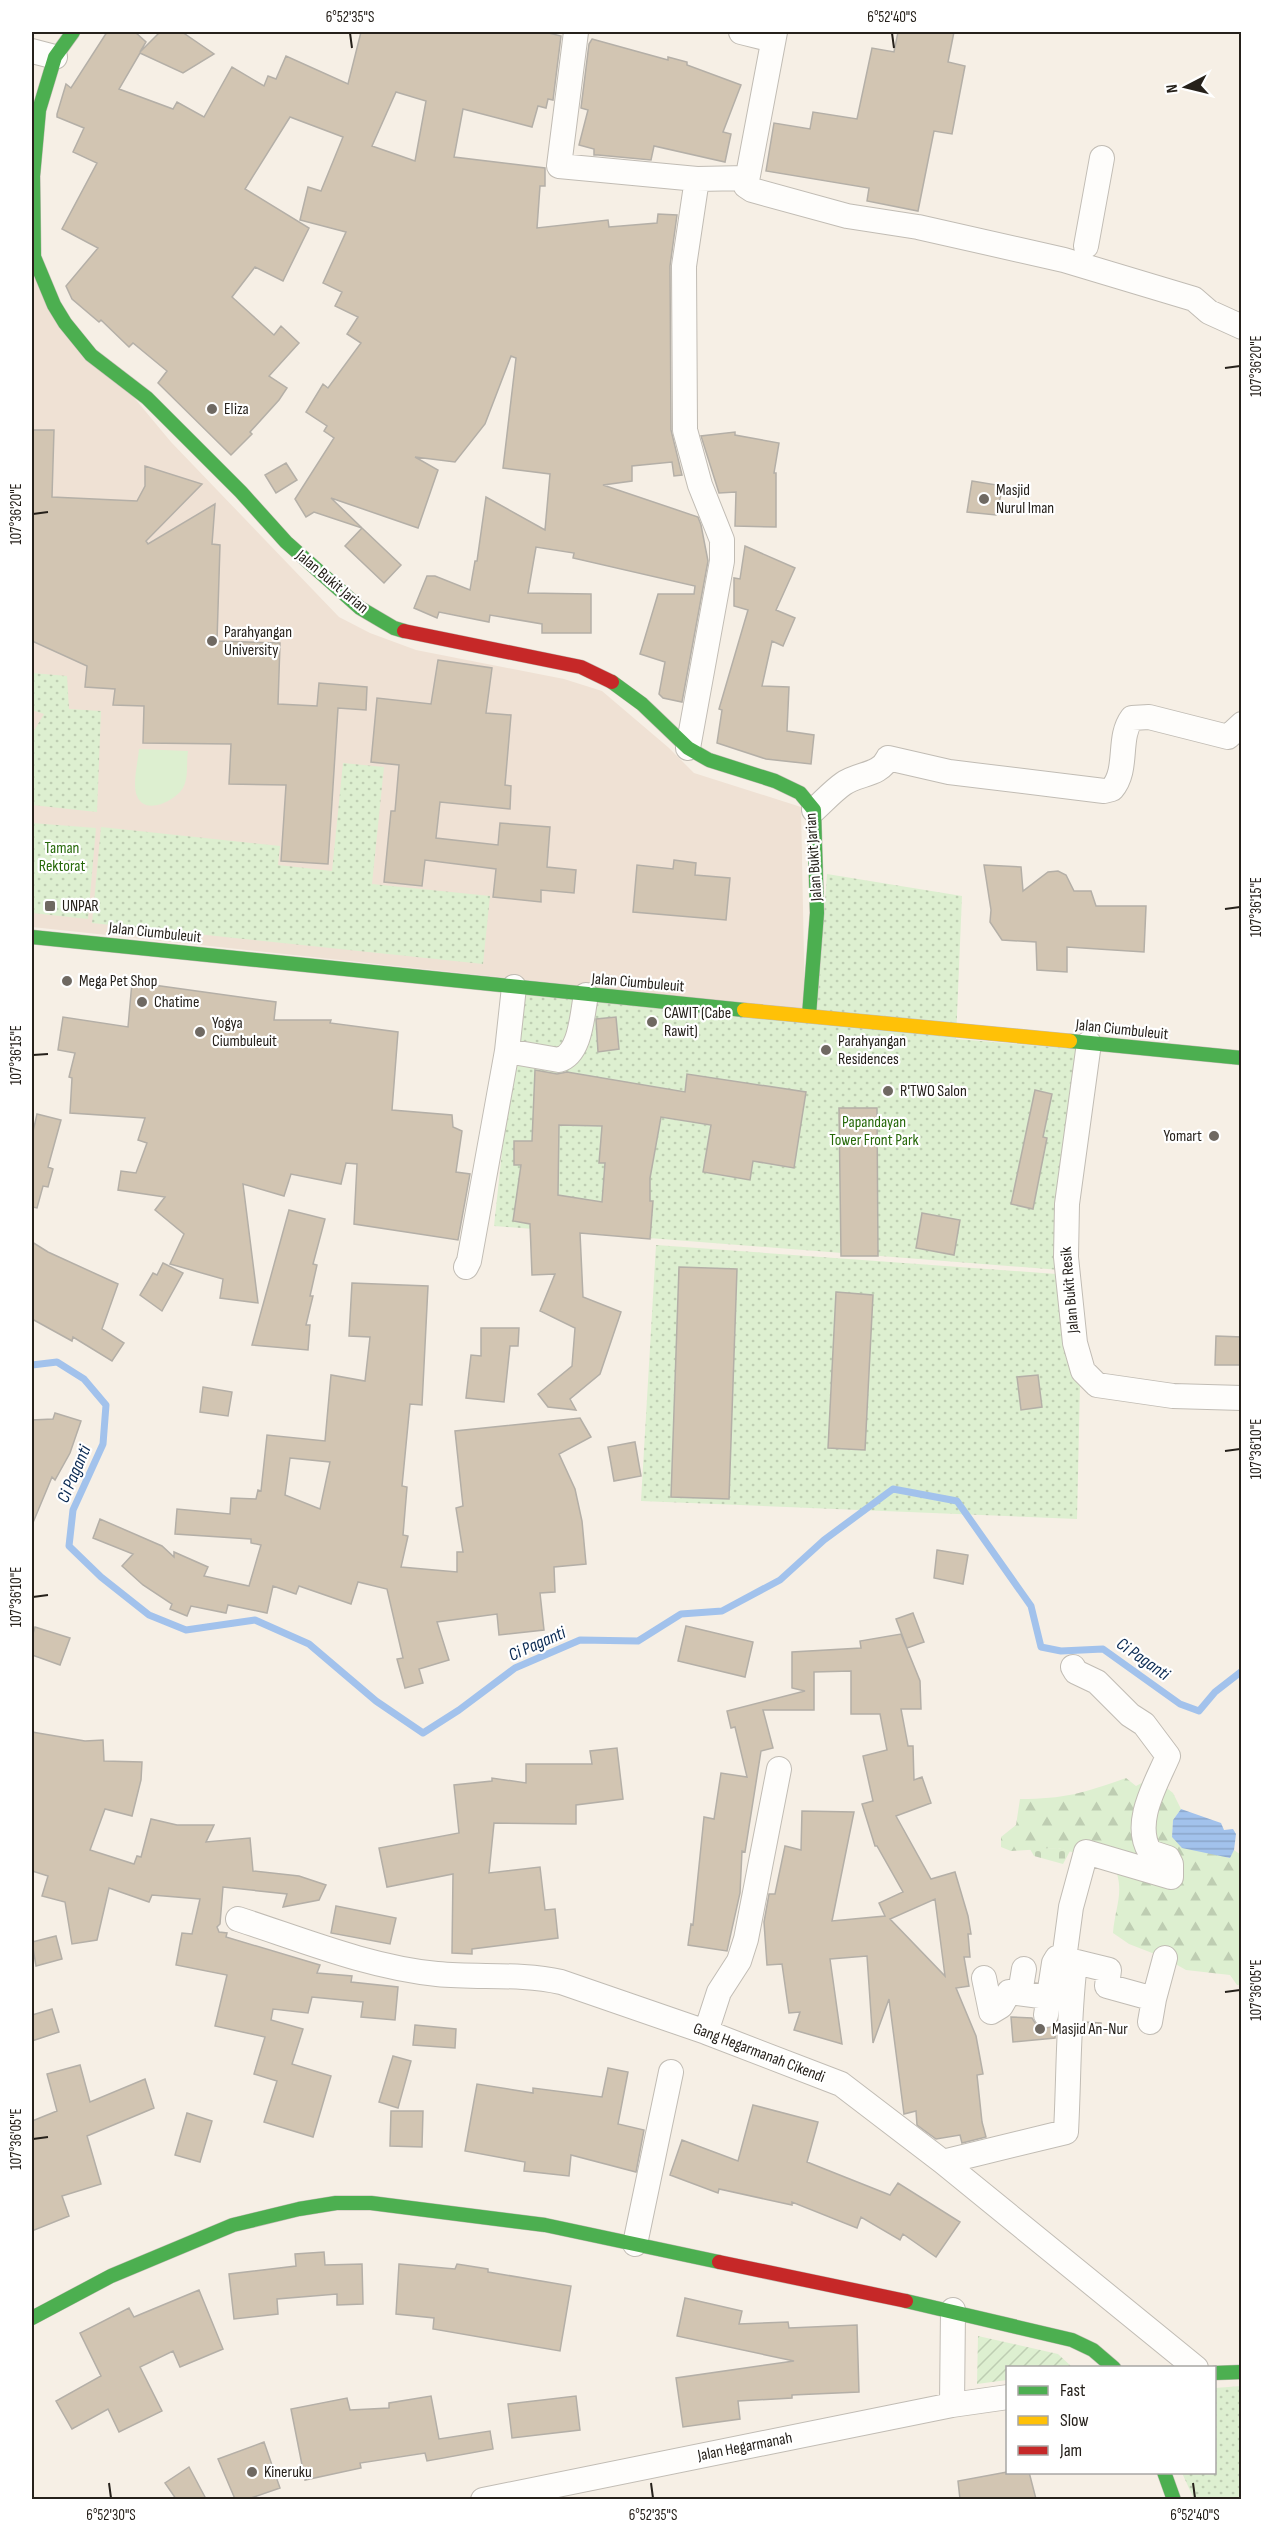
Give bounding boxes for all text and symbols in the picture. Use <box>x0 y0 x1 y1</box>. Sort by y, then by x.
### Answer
text: 6°52'35"S <box>326 8 374 27</box>
text: 6°52'40"S <box>867 8 917 27</box>
north arrow <box>1156 57 1216 117</box>
text: N <box>1163 83 1183 94</box>
text: 107°36'20"E <box>1247 335 1266 397</box>
place label: Eliza <box>224 400 249 419</box>
marker: Eliza <box>205 402 219 416</box>
place label: Masjid Nurul Iman <box>996 481 1054 518</box>
text: 107°36'20"E <box>7 483 26 545</box>
marker: Masjid Nurul Iman <box>977 492 991 506</box>
street label: Jalan Bukit Jarian <box>291 546 372 618</box>
place label: Parahyangan University <box>224 623 292 660</box>
marker: Parahyangan University <box>205 634 219 648</box>
street label: Jalan Bukit Jarian <box>801 812 827 903</box>
park label: Taman Rektorat <box>39 839 85 876</box>
text: 107°36'15"E <box>1247 877 1266 937</box>
place label: UNPAR <box>62 897 99 916</box>
marker: UNPAR <box>43 899 57 913</box>
street label: Jalan Ciumbuleuit <box>107 919 202 947</box>
street label: Jalan Ciumbuleuit <box>590 969 685 997</box>
place label: Mega Pet Shop <box>79 972 157 991</box>
marker: Mega Pet Shop <box>60 974 74 988</box>
place label: Chatime <box>154 993 199 1012</box>
marker: Chatime <box>135 995 149 1009</box>
place label: CAWIT (Cabe Rawit) <box>664 1004 731 1041</box>
place label: Yogya Ciumbuleuit <box>212 1014 277 1051</box>
marker: CAWIT (Cabe Rawit) <box>645 1015 659 1029</box>
street label: Jalan Ciumbuleuit <box>1074 1016 1169 1044</box>
text: 107°36'15"E <box>7 1025 26 1085</box>
marker: Yogya Ciumbuleuit <box>193 1025 207 1039</box>
place label: Parahyangan Residences <box>838 1032 906 1069</box>
marker: Parahyangan Residences <box>819 1043 833 1057</box>
place label: R'TWO Salon <box>900 1082 967 1101</box>
marker: R'TWO Salon <box>881 1084 895 1098</box>
park label: Papandayan Tower Front Park <box>829 1113 919 1150</box>
place label: Yomart <box>1163 1127 1202 1146</box>
marker: Yomart <box>1207 1129 1221 1143</box>
street label: Jalan Bukit Resik <box>1057 1246 1083 1335</box>
text: 107°36'10"E <box>1247 1419 1266 1479</box>
water label: Ci Paganti <box>53 1441 96 1506</box>
text: 107°36'10"E <box>7 1567 26 1627</box>
water label: Ci Paganti <box>505 1622 569 1666</box>
water label: Ci Paganti <box>1112 1633 1174 1685</box>
text: 107°36'05"E <box>1247 1959 1266 2021</box>
street label: Gang Hegarmanah Cikendi <box>690 2019 828 2087</box>
place label: Masjid An-Nur <box>1052 2020 1128 2039</box>
marker: Masjid An-Nur <box>1033 2022 1047 2036</box>
text: 107°36'05"E <box>7 2108 26 2170</box>
legend <box>1006 2366 1216 2474</box>
text: Fast <box>1060 2380 1086 2401</box>
text: Slow <box>1060 2410 1089 2431</box>
street label: Jalan Hegarmanah <box>695 2429 794 2466</box>
text: Jam <box>1059 2440 1082 2461</box>
place label: Kineruku <box>264 2463 312 2482</box>
marker: Kineruku <box>245 2465 259 2479</box>
text: 6°52'30"S <box>86 2506 136 2525</box>
text: 6°52'35"S <box>629 2506 677 2525</box>
text: 6°52'40"S <box>1170 2506 1220 2525</box>

